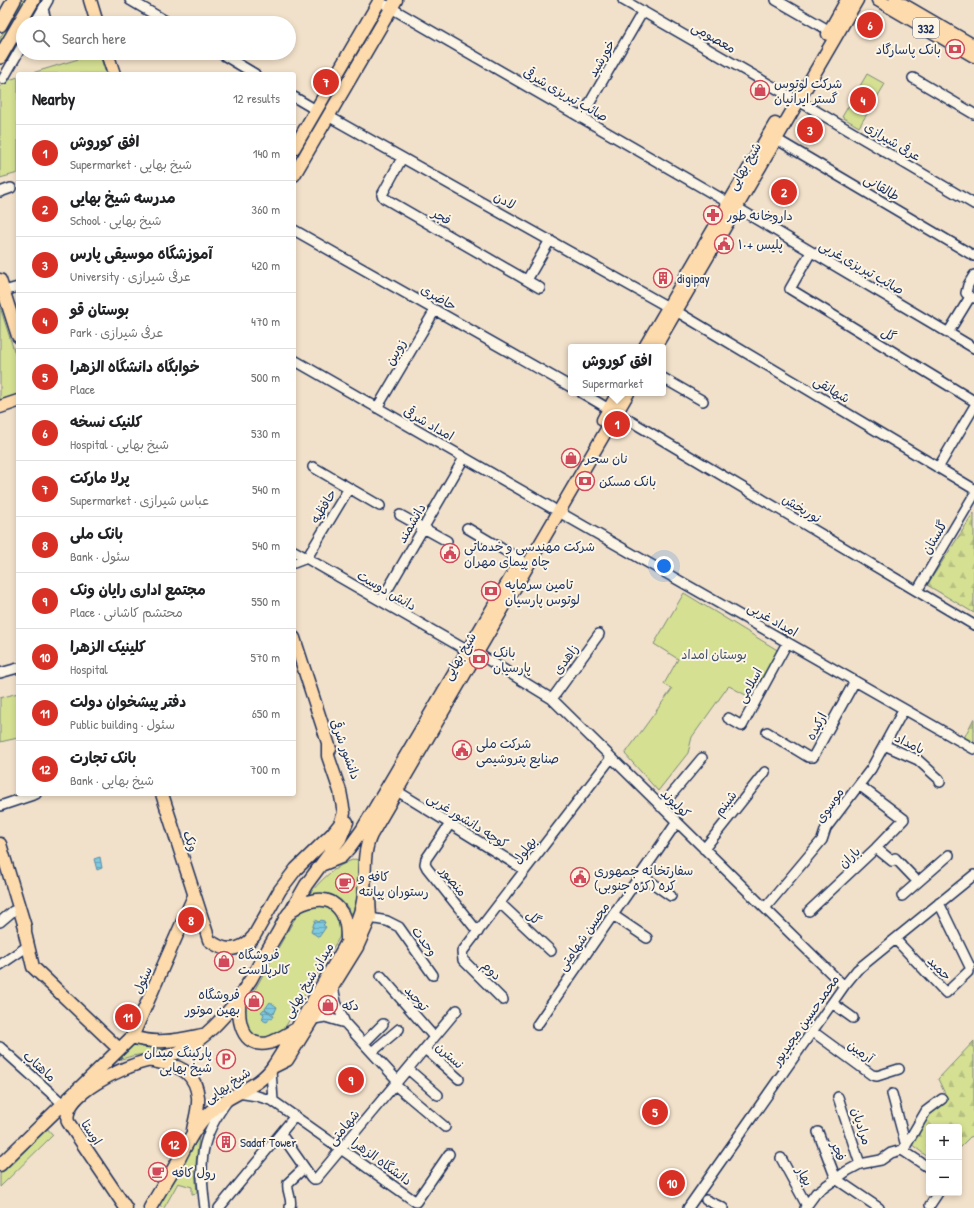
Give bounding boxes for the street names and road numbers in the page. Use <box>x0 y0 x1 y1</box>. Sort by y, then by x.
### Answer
street label: معصومی <box>688 17 740 58</box>
road number: 332 <box>913 18 939 38</box>
street label: خورشید <box>583 36 619 80</box>
street label: صائب تبریزی شرقی <box>520 62 612 126</box>
street label: عرفی شیرازی <box>861 117 925 165</box>
street label: شیخ بهایی <box>723 139 766 194</box>
street label: طالقانی <box>860 169 903 206</box>
street label: لادن <box>491 187 519 213</box>
street label: فجر <box>428 203 455 229</box>
street label: صائب تبریزی غربی <box>816 235 908 299</box>
street label: حاضری <box>418 280 460 315</box>
street label: گل <box>878 322 900 346</box>
street label: زوبین <box>380 336 410 368</box>
street label: شهانقی <box>810 371 854 408</box>
street label: امداد شرقی <box>400 401 458 445</box>
street label: حافظیه <box>306 485 340 527</box>
street label: نوربخش <box>779 489 825 527</box>
street label: دانشمند <box>392 500 430 546</box>
street label: گلستان <box>917 516 951 557</box>
street label: دانش دوست <box>354 566 420 614</box>
street label: امداد غربی <box>744 597 802 642</box>
street label: شیخ بهایی <box>438 629 481 684</box>
street label: زاهدی <box>548 640 582 678</box>
street label: اسلامی <box>732 664 767 706</box>
street label: ارکیده <box>801 709 831 743</box>
street label: دانشور شرقی <box>327 716 365 782</box>
street label: بامداد <box>892 728 928 758</box>
street label: کولیوند <box>657 784 695 822</box>
street label: موسوی <box>810 784 848 826</box>
street label: شبنم <box>709 787 742 821</box>
street label: کوچه دانشور غربی <box>423 788 512 853</box>
street label: ونک <box>179 828 203 854</box>
street label: بهلول <box>508 833 540 867</box>
street label: باران <box>834 842 864 872</box>
street label: منصور <box>436 861 472 900</box>
street label: محسن شهامتی <box>553 898 614 975</box>
street label: گل <box>522 905 546 929</box>
street label: وحدت <box>408 922 442 960</box>
street label: میدان شیخ بهایی <box>278 939 339 1022</box>
street label: حمید <box>924 952 956 984</box>
street label: دوم <box>477 956 506 985</box>
street label: سئول <box>128 963 156 997</box>
street label: محمدحسین مجیدپور <box>766 971 843 1070</box>
street label: توحید <box>401 981 433 1015</box>
street label: آرمین <box>844 1035 878 1067</box>
street label: نسترن <box>432 1038 468 1072</box>
street label: ماهتاب <box>20 1046 60 1086</box>
street label: شیخ بهایی <box>200 1063 254 1108</box>
street label: شهامتی <box>323 1105 364 1149</box>
street label: مرادیان <box>847 1105 877 1147</box>
street label: اوستا <box>77 1116 107 1148</box>
street label: دانشگاه الزهرا <box>348 1133 416 1189</box>
street label: فجر <box>827 1138 851 1163</box>
street label: بهار <box>792 1162 818 1189</box>

